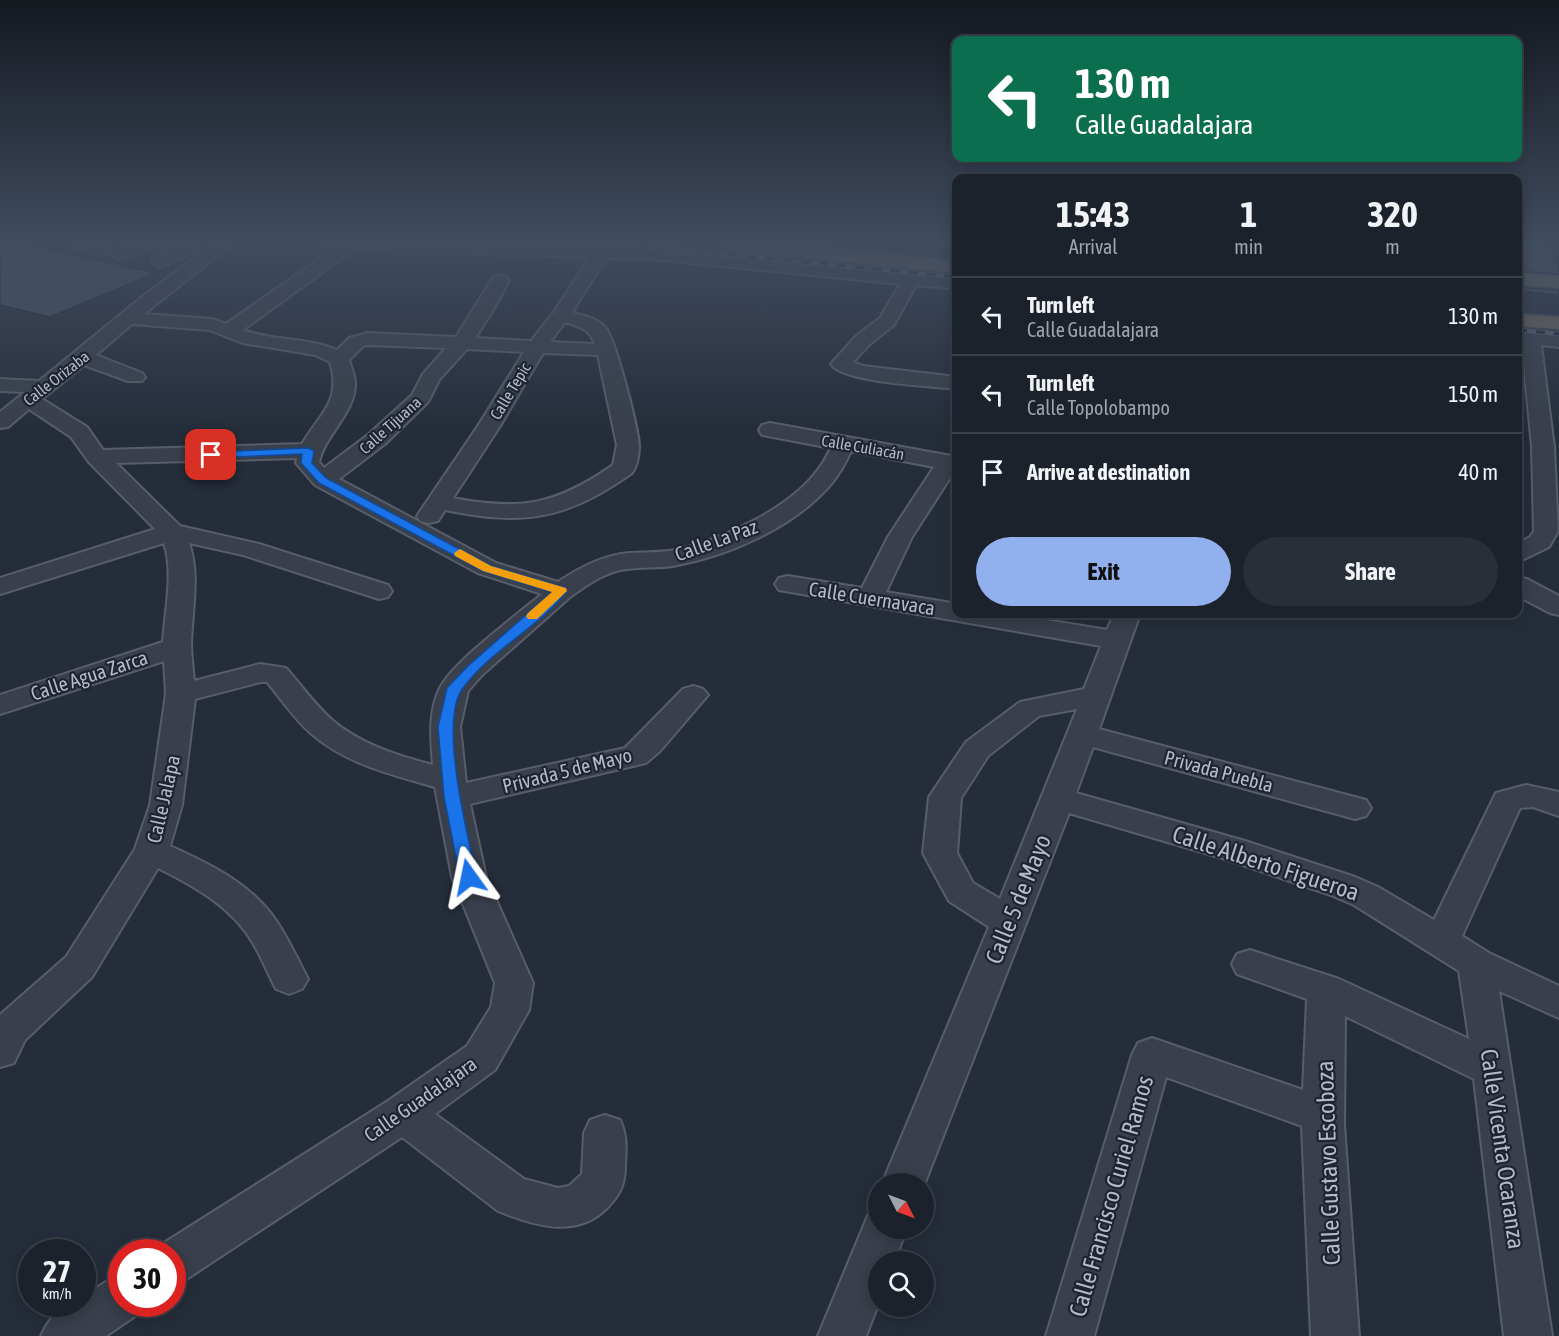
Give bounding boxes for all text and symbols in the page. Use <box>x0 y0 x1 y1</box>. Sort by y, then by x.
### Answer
text: 130 m <box>1075 59 1170 107</box>
icon: left <box>976 60 1054 138</box>
text: Calle Guadalajara <box>1075 109 1253 140</box>
text: 15:43 <box>1056 193 1130 235</box>
text: 1 <box>1240 193 1257 235</box>
text: 320 <box>1367 193 1418 235</box>
text: Arrival <box>1069 235 1118 258</box>
text: min <box>1234 235 1263 258</box>
text: m <box>1385 235 1400 258</box>
text: Turn left <box>1027 292 1094 318</box>
icon: left <box>976 300 1009 333</box>
text: 130 m <box>1448 303 1498 329</box>
text: Calle Guadalajara <box>1027 318 1159 341</box>
street label: Calle Orizaba <box>20 347 92 409</box>
street label: Calle Tepic <box>486 359 535 423</box>
text: Turn left <box>1027 370 1094 396</box>
icon: left <box>976 378 1009 411</box>
text: 150 m <box>1448 381 1498 407</box>
street label: Calle Tijuana <box>355 393 425 458</box>
text: Calle Topolobampo <box>1027 396 1170 419</box>
pin <box>185 429 236 480</box>
street label: Calle Culiacán <box>820 431 906 463</box>
icon: arrive <box>194 438 227 471</box>
icon: arrive <box>976 456 1009 489</box>
text: Arrive at destination <box>1027 459 1190 485</box>
text: 40 m <box>1458 459 1498 485</box>
street label: Calle La Paz <box>672 514 760 566</box>
button: Exit <box>976 537 1231 606</box>
button: Share <box>1243 537 1498 606</box>
street label: Calle Cuernavaca <box>807 577 937 619</box>
street label: Calle Agua Zarca <box>28 645 150 705</box>
street label: Privada 5 de Mayo <box>500 743 634 797</box>
street label: Privada Puebla <box>1162 745 1276 797</box>
street label: Calle Jalapa <box>142 753 184 845</box>
street label: Calle Alberto Figueroa <box>1169 820 1363 906</box>
street label: Calle 5 de Mayo <box>980 830 1056 968</box>
position arrow <box>437 845 501 909</box>
street label: Calle Vicenta Ocaranza <box>1476 1047 1530 1251</box>
street label: Calle Guadalajara <box>359 1052 481 1146</box>
street label: Calle Gustavo Escoboza <box>1311 1060 1345 1266</box>
street label: Calle Francisco Curiel Ramos <box>1064 1072 1158 1320</box>
north arrow <box>868 1173 934 1239</box>
map controls <box>868 1173 934 1317</box>
speed limit sign: 30 <box>108 1239 186 1317</box>
button: search <box>868 1251 934 1317</box>
text: 27 <box>43 1254 71 1288</box>
text: km/h <box>42 1285 72 1302</box>

